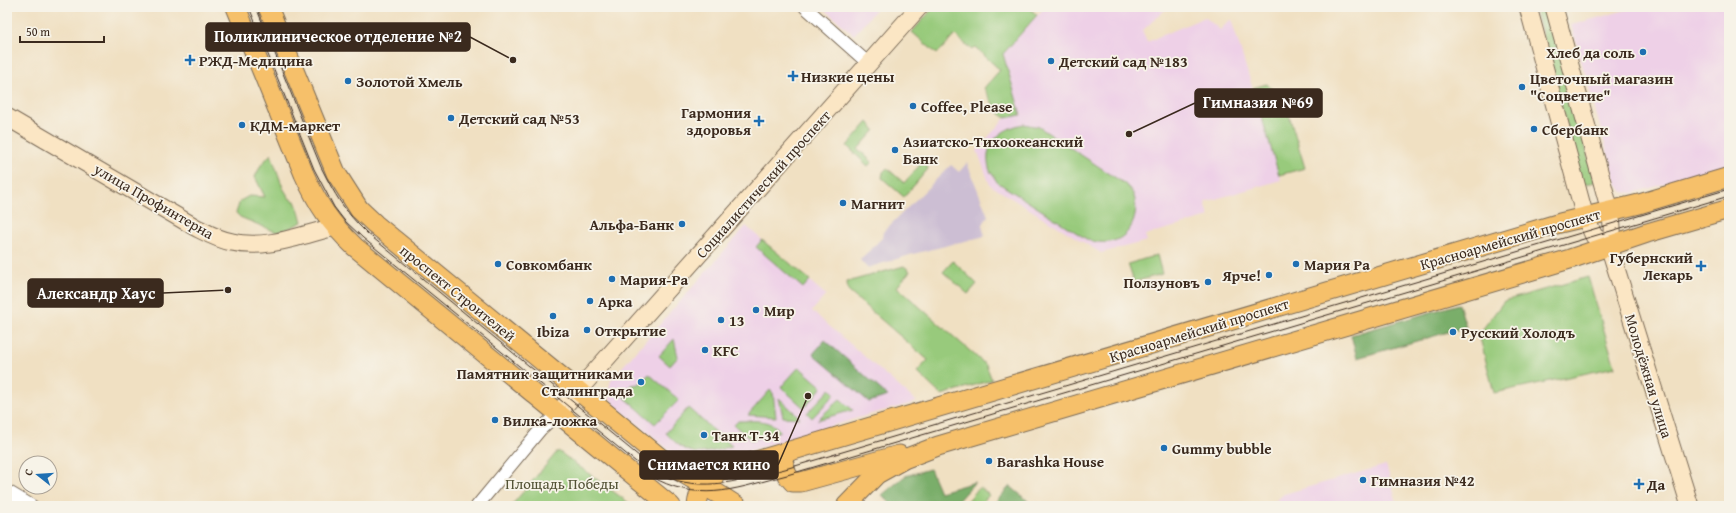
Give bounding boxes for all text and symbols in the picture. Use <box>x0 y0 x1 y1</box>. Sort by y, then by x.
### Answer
scale bar <box>20 18 104 44</box>
text: 50 m <box>26 23 50 40</box>
callout: Поликлиническое отделение №2 <box>206 23 470 51</box>
text: Поликлиническое отделение №2 <box>214 24 462 48</box>
place label: Хлеб да соль <box>1546 42 1635 63</box>
marker: Хлеб да соль <box>1638 47 1648 57</box>
place label: РЖД-Медицина <box>199 50 313 71</box>
place label: Детский сад №183 <box>1058 51 1188 72</box>
marker: РЖД-Медицина <box>184 54 196 66</box>
marker: Детский сад №183 <box>1046 56 1056 66</box>
place label: Низкие цены <box>801 66 895 87</box>
place label: Цветочный магазин "Соцветие" <box>1530 68 1673 106</box>
place label: Золотой Хмель <box>356 71 463 92</box>
marker: Низкие цены <box>788 71 798 81</box>
marker: Золотой Хмель <box>343 76 353 86</box>
marker: Цветочный магазин "Соцветие" <box>1517 82 1527 92</box>
callout: Гимназия №69 <box>1195 89 1322 117</box>
text: Гимназия №69 <box>1203 90 1313 114</box>
place label: Coffee, Please <box>921 96 1012 117</box>
marker: Coffee, Please <box>908 101 918 111</box>
place label: Гармония здоровья <box>681 102 751 140</box>
street label: Социалистический проспект <box>691 105 836 263</box>
place label: Детский сад №53 <box>458 108 580 129</box>
marker: Детский сад №53 <box>446 113 456 123</box>
place label: КДМ-маркет <box>250 115 341 136</box>
marker: Гармония здоровья <box>754 116 764 126</box>
place label: Сбербанк <box>1542 119 1609 140</box>
marker: КДМ-маркет <box>237 120 247 130</box>
marker: Сбербанк <box>1529 124 1539 134</box>
place label: Азиатско-Тихоокеанский Банк <box>903 131 1084 169</box>
marker: Азиатско-Тихоокеанский Банк <box>890 145 900 155</box>
street label: улица Профинтерна <box>89 158 218 244</box>
place label: Магнит <box>851 193 906 214</box>
marker: Магнит <box>838 198 848 208</box>
street label: Красноармейский проспект <box>1417 203 1603 275</box>
place label: Альфа-Банк <box>590 214 674 235</box>
marker: Альфа-Банк <box>677 219 687 229</box>
street label: проспект Строителей <box>396 240 520 346</box>
place label: Губернский Лекарь <box>1610 247 1694 285</box>
place label: Совкомбанк <box>506 254 592 275</box>
place label: Мария Ра <box>1304 254 1370 275</box>
marker: Совкомбанк <box>493 259 503 269</box>
marker: Мария Ра <box>1291 259 1301 269</box>
marker: Губернский Лекарь <box>1696 261 1706 271</box>
place label: Ярче! <box>1221 265 1261 286</box>
place label: Мария-Ра <box>620 269 688 290</box>
marker: Ярче! <box>1264 270 1274 280</box>
place label: Ползуновъ <box>1124 272 1201 293</box>
marker: Мария-Ра <box>607 274 617 284</box>
marker: Ползуновъ <box>1203 277 1213 287</box>
callout: Александр Хаус <box>28 279 163 307</box>
text: Александр Хаус <box>37 281 156 305</box>
place label: Арка <box>598 291 633 312</box>
street label: Красноармейский проспект <box>1107 292 1292 367</box>
marker: Арка <box>585 296 595 306</box>
place label: Мир <box>764 300 795 321</box>
marker: Мир <box>751 305 761 315</box>
place label: 13 <box>729 310 745 331</box>
marker: Ibiza <box>548 311 558 321</box>
street label: Молодёжная улица <box>1620 311 1678 441</box>
marker: 13 <box>716 315 726 325</box>
place label: Открытие <box>595 320 666 341</box>
place label: Ibiza <box>537 321 570 342</box>
place label: Русский Холодъ <box>1461 322 1576 343</box>
marker: Открытие <box>582 325 592 335</box>
marker: Русский Холодъ <box>1448 327 1458 337</box>
place label: KFC <box>713 340 739 361</box>
marker: KFC <box>700 345 710 355</box>
place label: Памятник защитниками Сталинграда <box>457 363 634 401</box>
marker: Памятник защитниками Сталинграда <box>636 377 646 387</box>
place label: Вилка-ложка <box>503 410 598 431</box>
marker: Вилка-ложка <box>490 415 500 425</box>
place label: Танк Т-34 <box>712 425 780 446</box>
marker: Танк Т-34 <box>699 430 709 440</box>
place label: Gummy bubble <box>1172 438 1272 459</box>
marker: Gummy bubble <box>1159 443 1169 453</box>
callout: Снимается кино <box>640 451 778 479</box>
place label: Barashka House <box>997 451 1104 472</box>
text: Снимается кино <box>648 452 771 476</box>
north arrow <box>18 455 58 495</box>
marker: Barashka House <box>984 456 994 466</box>
text: С <box>20 467 37 477</box>
place label: Гимназия №42 <box>1371 470 1474 491</box>
park label: Площадь Победы <box>505 473 619 494</box>
place label: Да <box>1646 474 1665 495</box>
marker: Гимназия №42 <box>1358 475 1368 485</box>
marker: Да <box>1634 479 1644 489</box>

